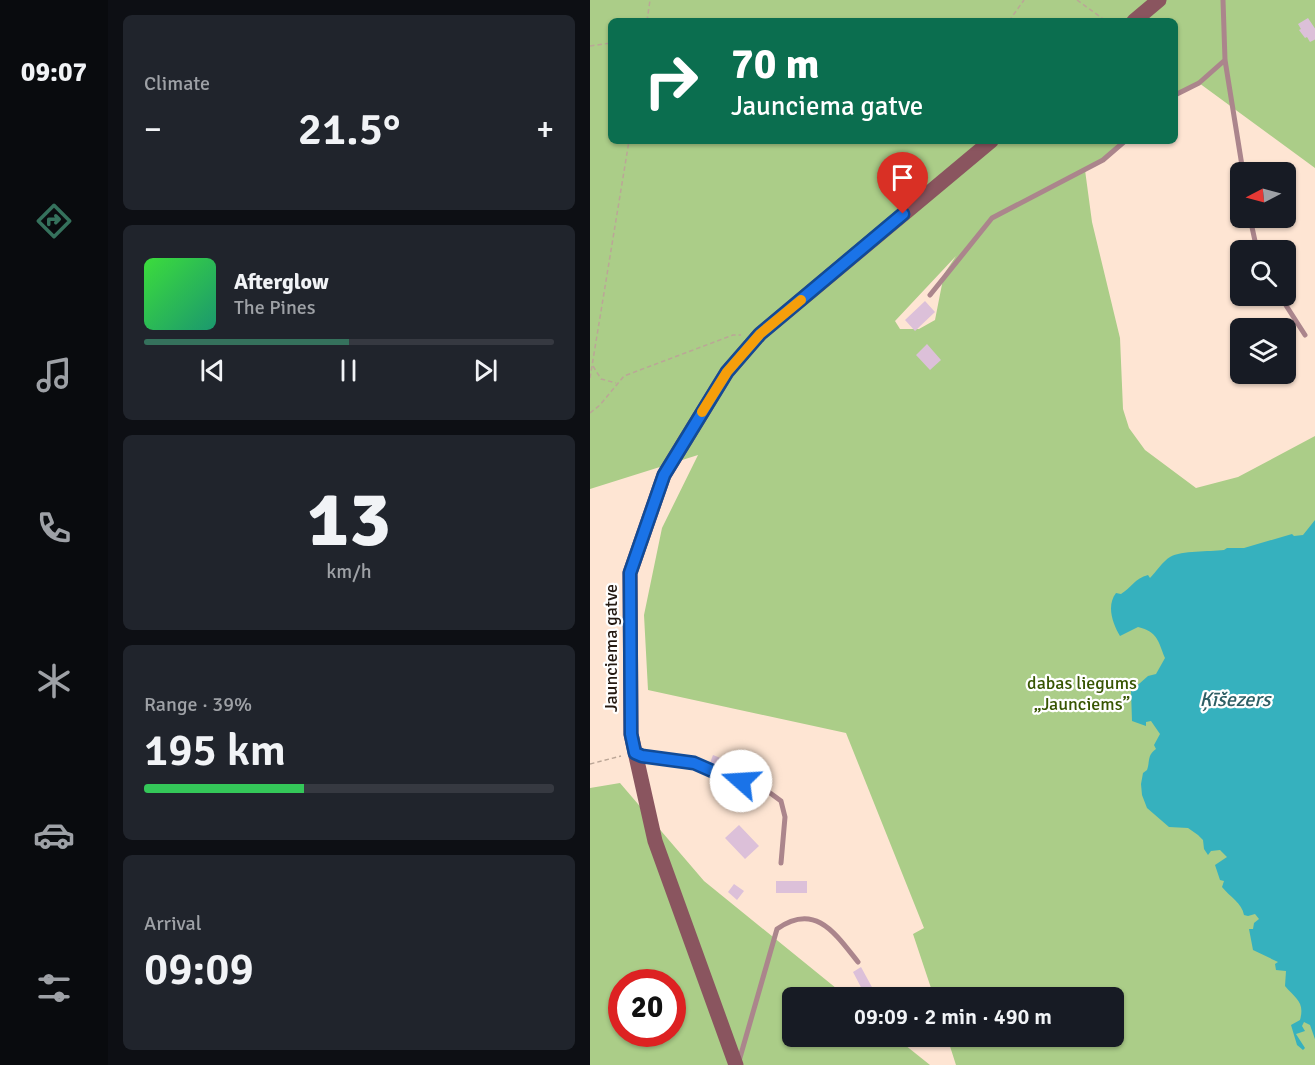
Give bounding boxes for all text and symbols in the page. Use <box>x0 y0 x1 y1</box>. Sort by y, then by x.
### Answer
text: 70 m <box>731 39 820 90</box>
icon: right <box>632 42 710 120</box>
text: 09:07 <box>21 56 87 89</box>
text: Climate <box>144 71 210 96</box>
text: Jaunciema gatve <box>731 90 923 123</box>
text: 21.5° <box>298 102 400 157</box>
text: − <box>144 109 162 150</box>
text: + <box>536 109 554 150</box>
pin <box>877 152 928 214</box>
icon: arrive <box>886 161 919 194</box>
north arrow <box>1230 162 1296 228</box>
map controls <box>1230 162 1296 384</box>
icon: directions <box>33 200 75 242</box>
button: search <box>1230 240 1296 306</box>
text: Afterglow <box>234 268 329 295</box>
text: The Pines <box>234 295 316 320</box>
button: layers <box>1230 318 1296 384</box>
icon: music <box>33 354 75 396</box>
icon: previous <box>196 354 229 387</box>
icon: pause <box>332 354 365 387</box>
icon: next <box>469 354 502 387</box>
text: 13 <box>307 472 391 568</box>
icon: phone <box>33 507 75 549</box>
text: km/h <box>326 559 372 584</box>
street label: Jaunciema gatve <box>600 584 622 712</box>
icon: climate <box>33 660 75 702</box>
park label: dabas liegums „Jaunciems” <box>1027 672 1137 715</box>
water label: Ķīšezers <box>1200 687 1273 712</box>
text: Range · 39% <box>144 692 252 717</box>
text: 195 km <box>144 723 286 778</box>
position arrow <box>709 749 773 813</box>
icon: car <box>33 814 75 856</box>
text: Arrival <box>144 911 202 936</box>
text: 09:09 <box>144 942 254 997</box>
icon: filters <box>33 967 75 1009</box>
speed limit sign: 20 <box>608 969 686 1047</box>
text: 09:09 · 2 min · 490 m <box>854 1003 1052 1030</box>

